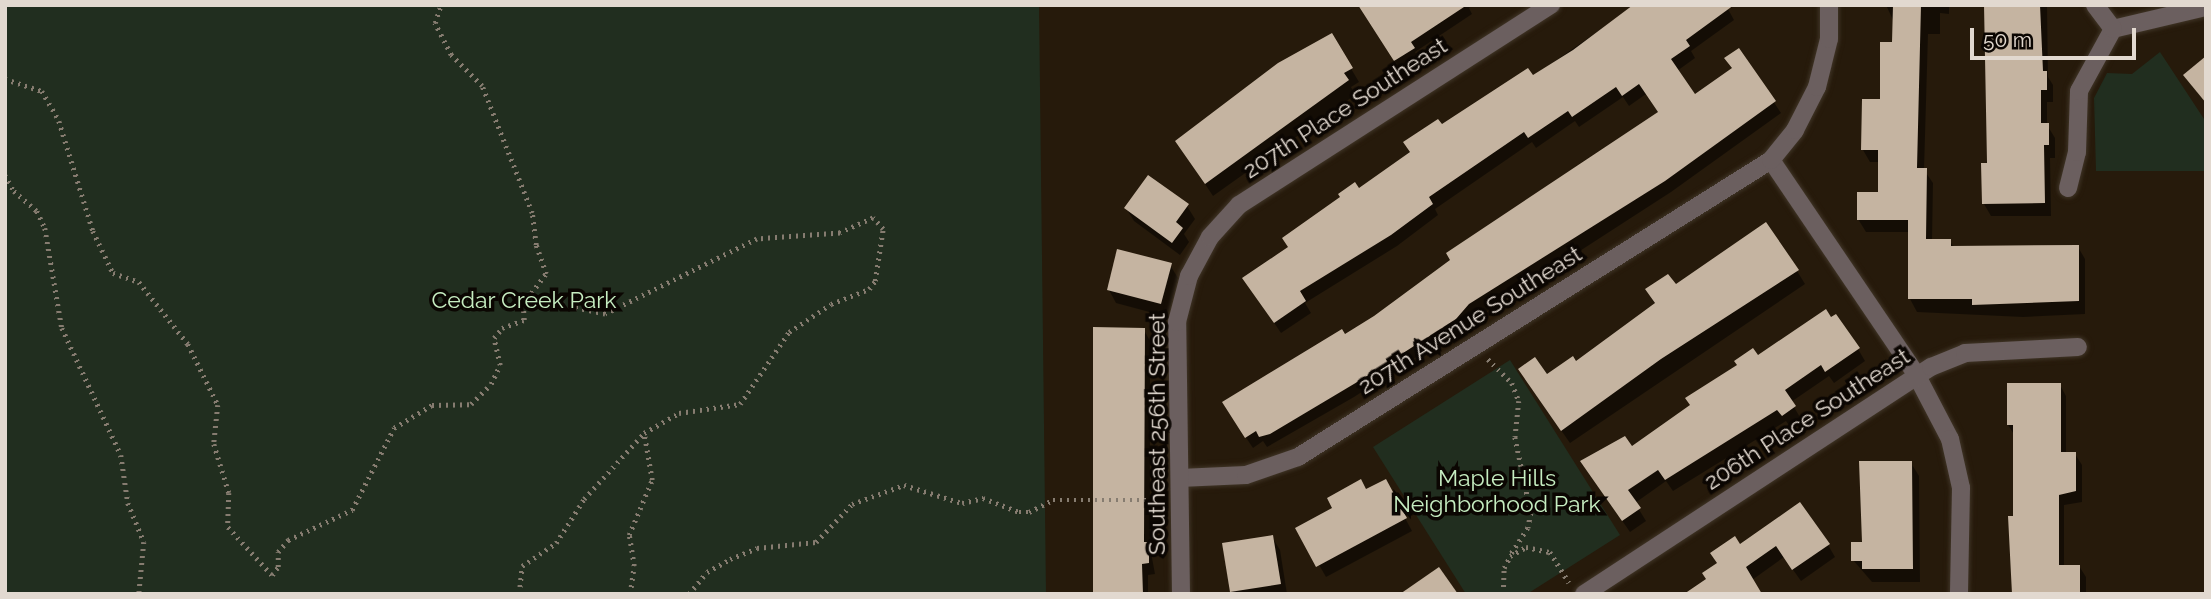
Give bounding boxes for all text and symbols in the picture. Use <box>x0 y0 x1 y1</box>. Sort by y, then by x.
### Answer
scale bar <box>1973 14 2139 58</box>
text: 50 m <box>1983 27 2032 52</box>
street label: 207th Place Southeast <box>1238 32 1452 184</box>
street label: 207th Avenue Southeast <box>1353 240 1587 400</box>
park label: Cedar Creek Park <box>431 286 617 314</box>
street label: Southeast 256th Street <box>1143 313 1171 555</box>
street label: 206th Place Southeast <box>1699 342 1915 496</box>
park label: Maple Hills Neighborhood Park <box>1393 464 1601 518</box>

